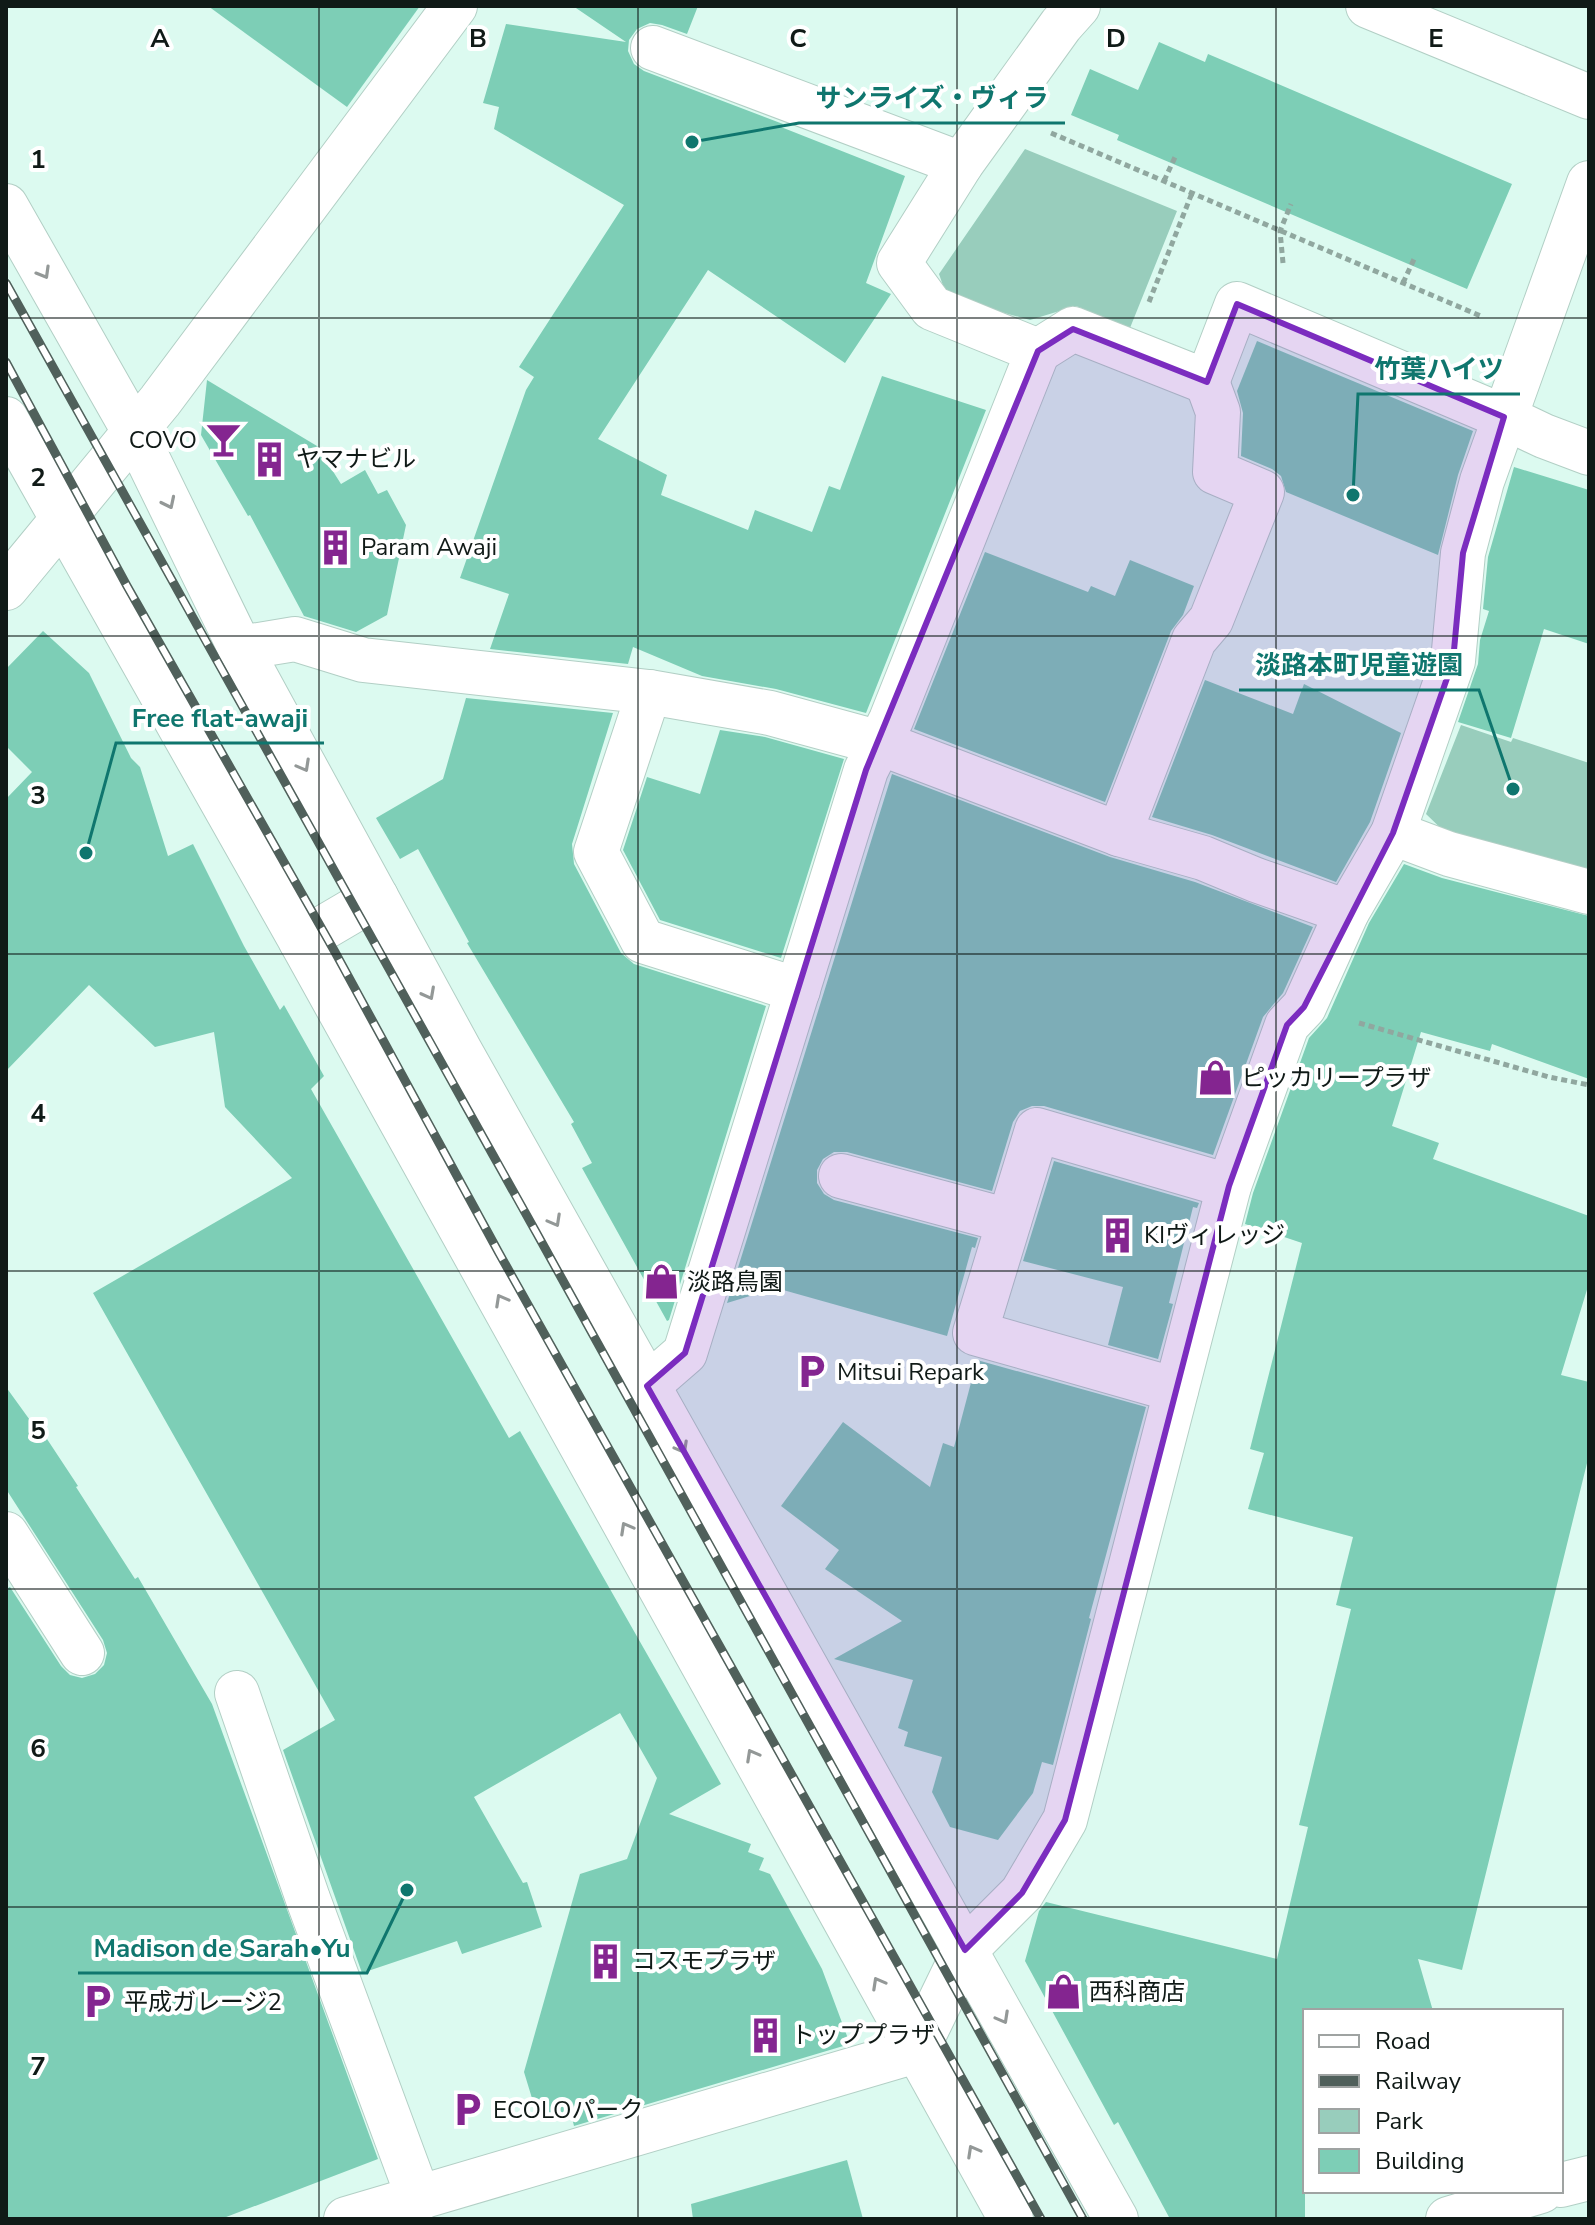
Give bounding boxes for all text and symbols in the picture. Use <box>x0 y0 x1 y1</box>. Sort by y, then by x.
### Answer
text: A <box>150 21 170 56</box>
text: B <box>469 21 487 56</box>
text: C <box>789 21 807 56</box>
text: D <box>1106 21 1126 56</box>
text: E <box>1428 21 1444 56</box>
callout: サンライズ・ヴィラ <box>799 73 1065 123</box>
text: サンライズ・ヴィラ <box>815 81 1049 116</box>
text: 1 <box>30 142 46 177</box>
one-way arrow <box>35 265 50 280</box>
callout: 竹葉ハイツ <box>1358 344 1520 394</box>
text: 竹葉ハイツ <box>1374 352 1504 387</box>
bar icon: COVO <box>204 421 242 459</box>
place label: COVO <box>129 424 197 456</box>
building icon: ヤマナビル <box>251 440 289 478</box>
place label: ヤマナビル <box>296 443 416 475</box>
text: 2 <box>30 460 46 495</box>
one-way arrow <box>159 495 175 509</box>
building icon: Param Awaji <box>316 528 354 566</box>
place label: Param Awaji <box>361 531 497 563</box>
callout: 淡路本町児童遊園 <box>1239 640 1479 690</box>
text: 淡路本町児童遊園 <box>1255 648 1463 683</box>
callout: Free flat-awaji <box>116 693 324 743</box>
text: Free flat-awaji <box>132 701 308 736</box>
one-way arrow <box>295 757 310 772</box>
text: 3 <box>30 778 46 813</box>
one-way arrow <box>419 985 435 1000</box>
shop icon: ピッカリープラザ <box>1196 1059 1234 1097</box>
place label: ピッカリープラザ <box>1241 1062 1432 1094</box>
text: 4 <box>30 1096 46 1131</box>
one-way arrow <box>545 1212 561 1227</box>
building icon: KIヴィレッジ <box>1099 1216 1137 1254</box>
place label: KIヴィレッジ <box>1144 1219 1285 1251</box>
shop icon: 淡路鳥園 <box>642 1263 680 1301</box>
place label: 淡路鳥園 <box>687 1266 783 1298</box>
one-way arrow <box>495 1294 510 1308</box>
parking icon: Mitsui Repark <box>792 1353 830 1391</box>
place label: Mitsui Repark <box>837 1356 985 1388</box>
text: 5 <box>30 1413 46 1448</box>
one-way arrow <box>673 1440 688 1454</box>
one-way arrow <box>621 1521 636 1536</box>
text: 6 <box>30 1731 46 1766</box>
one-way arrow <box>747 1749 762 1763</box>
callout: Madison de Sarah•Yu <box>78 1923 367 1973</box>
text: Madison de Sarah•Yu <box>93 1931 351 1966</box>
building icon: コスモプラザ <box>587 1942 625 1980</box>
place label: コスモプラザ <box>632 1945 776 1977</box>
shop icon: 西科商店 <box>1044 1973 1082 2011</box>
one-way arrow <box>873 1976 888 1991</box>
place label: 西科商店 <box>1089 1976 1185 2008</box>
parking icon: 平成ガレージ2 <box>79 1983 117 2021</box>
place label: 平成ガレージ2 <box>124 1986 282 2018</box>
legend <box>1303 2009 1563 2193</box>
one-way arrow <box>993 2010 1009 2024</box>
building icon: トッププラザ <box>746 2016 784 2054</box>
place label: トッププラザ <box>791 2019 935 2051</box>
text: Road <box>1375 2025 1431 2057</box>
text: 7 <box>30 2049 46 2084</box>
text: Railway <box>1375 2065 1462 2097</box>
parking icon: ECOLOパーク <box>448 2091 486 2129</box>
place label: ECOLOパーク <box>493 2094 644 2126</box>
text: Park <box>1375 2105 1424 2137</box>
one-way arrow <box>967 2145 983 2160</box>
text: Building <box>1375 2145 1465 2177</box>

